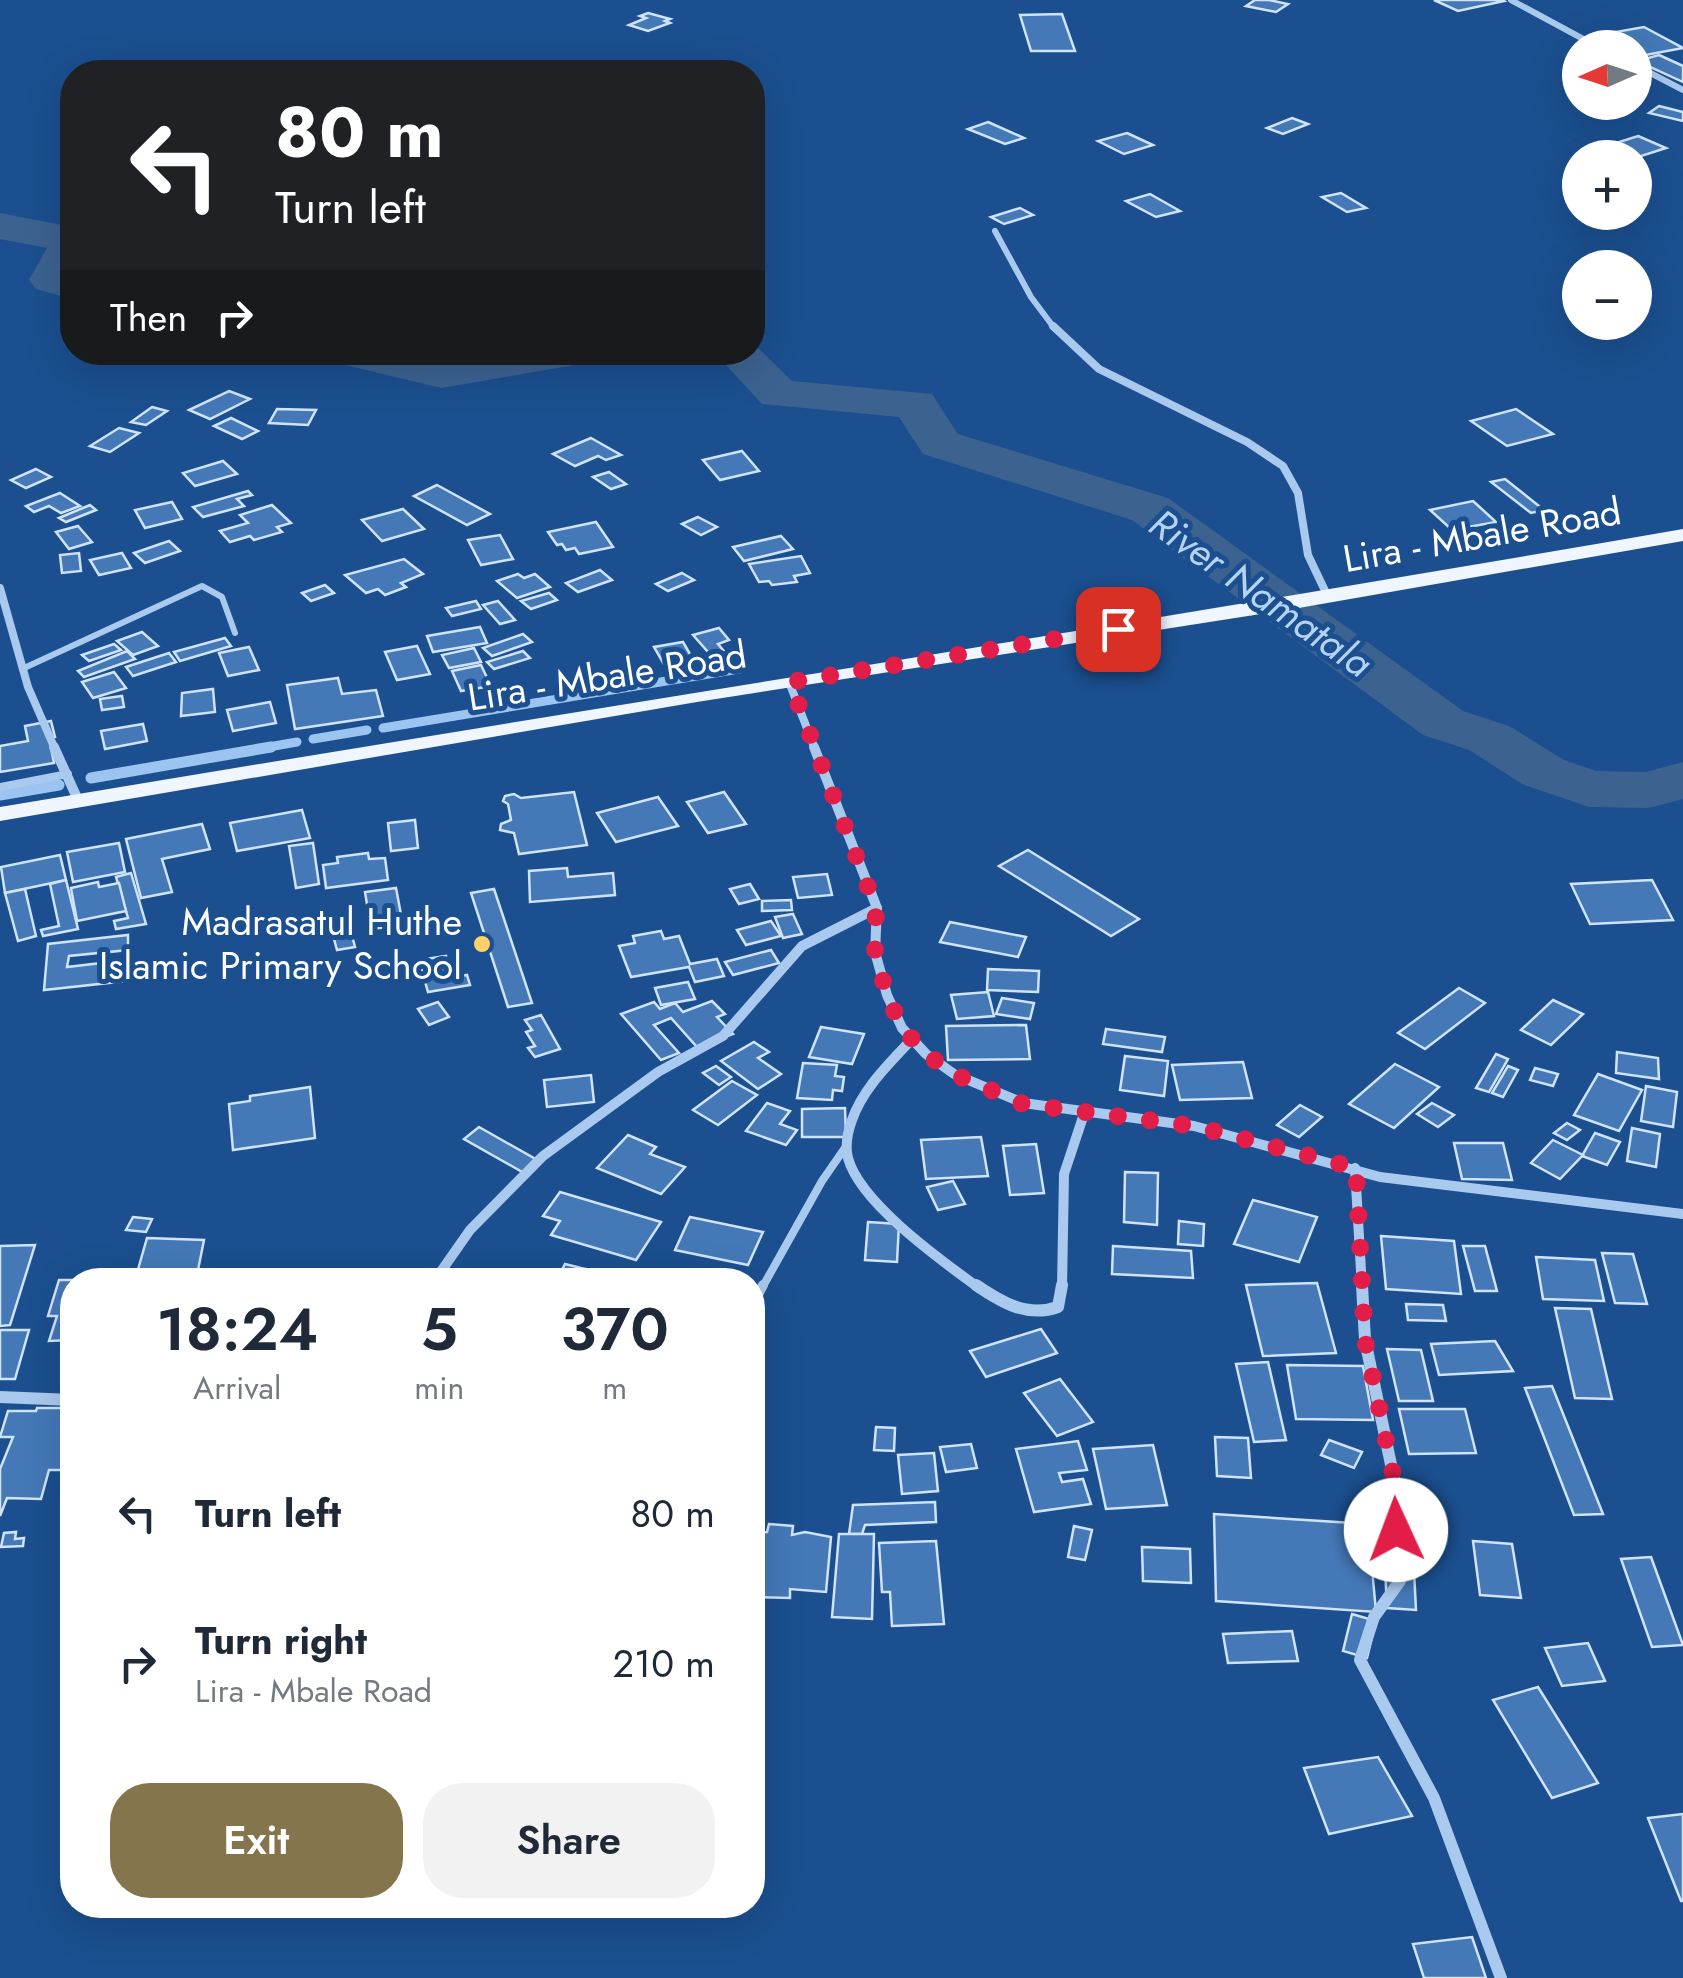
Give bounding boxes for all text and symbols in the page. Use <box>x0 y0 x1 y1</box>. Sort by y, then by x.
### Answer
north arrow <box>1562 30 1652 120</box>
map controls <box>1562 30 1652 340</box>
text: 80 m <box>275 82 444 183</box>
icon: left <box>110 100 240 230</box>
button: + <box>1562 140 1652 230</box>
text: Turn left <box>275 175 426 240</box>
button: − <box>1562 250 1652 340</box>
text: Then <box>110 290 187 345</box>
icon: right <box>207 290 262 345</box>
street label: Lira - Mbale Road <box>1339 483 1625 586</box>
water label: River Namatala <box>1138 494 1384 692</box>
pin <box>1076 587 1161 672</box>
icon: arrive <box>1091 602 1146 657</box>
street label: Lira - Mbale Road <box>464 626 750 725</box>
place label: Madrasatul Huthe Islamic Primary School <box>99 894 462 993</box>
marker: Madrasatul Huthe Islamic Primary School <box>471 933 493 955</box>
text: 18:24 <box>156 1286 318 1373</box>
text: 5 <box>421 1286 458 1373</box>
text: 370 <box>561 1286 669 1373</box>
text: Arrival <box>193 1365 281 1411</box>
text: min <box>414 1365 464 1411</box>
text: m <box>602 1365 627 1411</box>
position arrow <box>1344 1478 1448 1582</box>
icon: left <box>110 1486 165 1541</box>
text: Turn left <box>195 1486 341 1541</box>
text: 80 m <box>630 1486 715 1541</box>
text: Turn right <box>195 1613 367 1668</box>
icon: right <box>110 1636 165 1691</box>
text: 210 m <box>612 1636 715 1691</box>
text: Lira - Mbale Road <box>195 1668 432 1714</box>
button: Exit <box>110 1783 403 1898</box>
button: Share <box>423 1783 715 1898</box>

